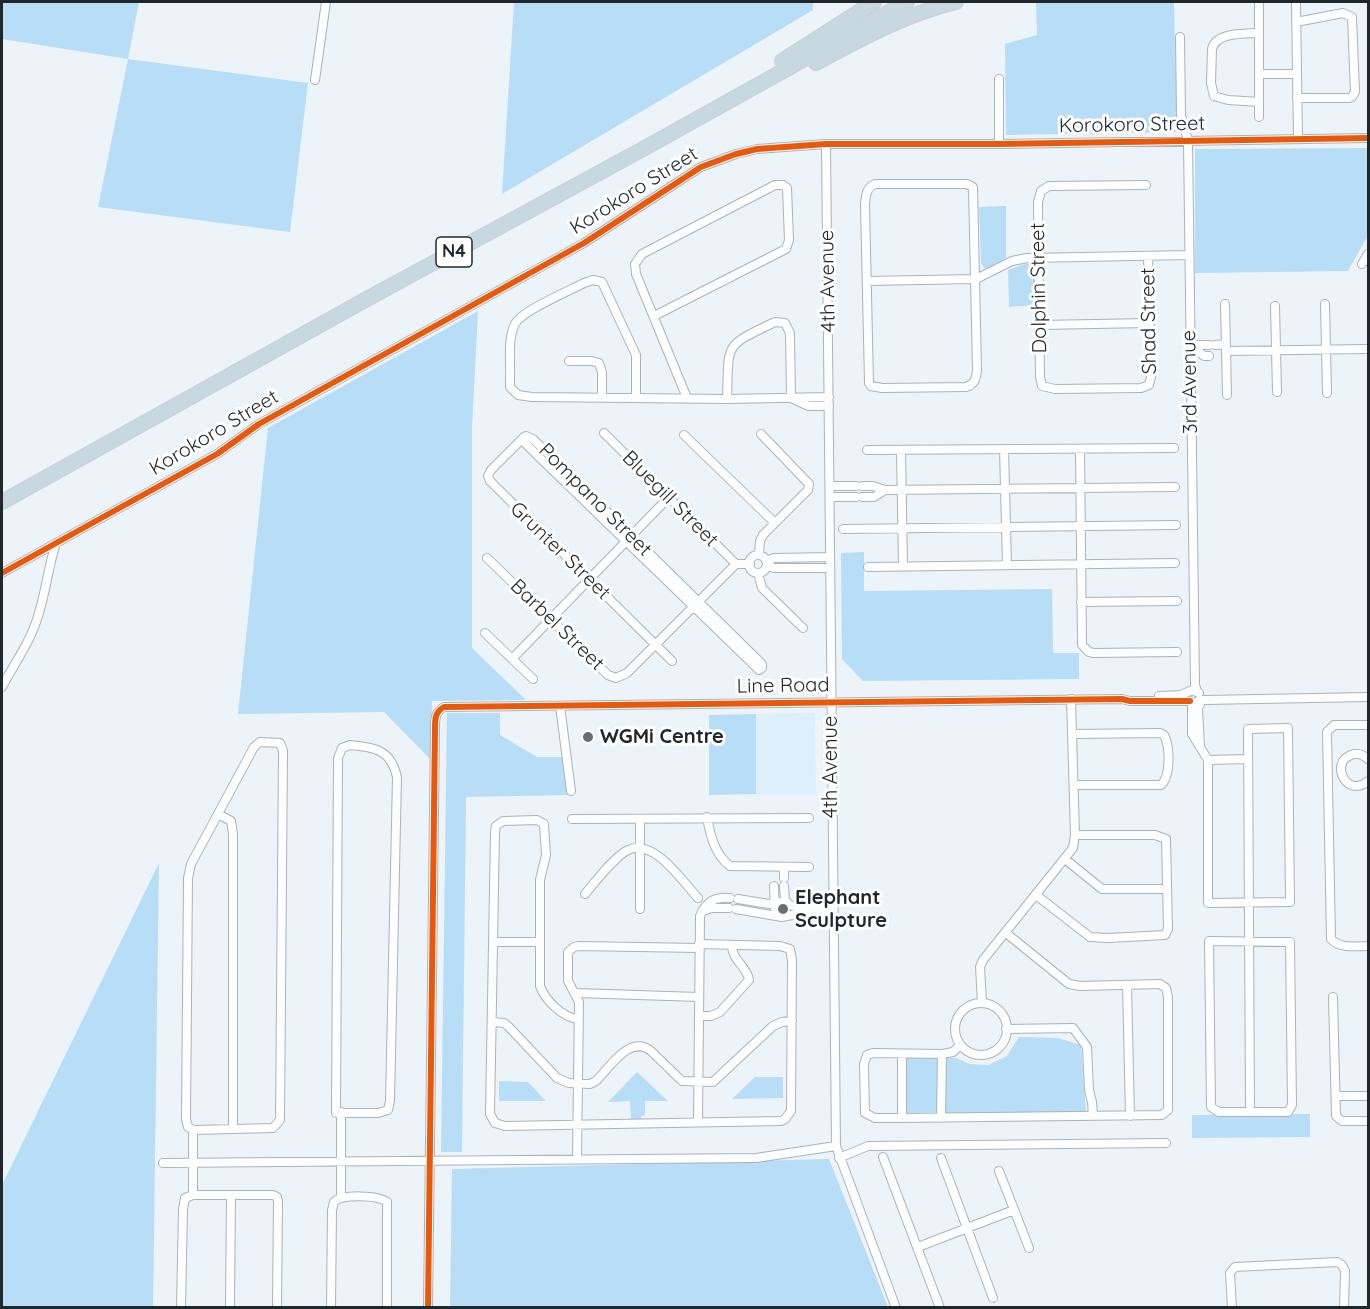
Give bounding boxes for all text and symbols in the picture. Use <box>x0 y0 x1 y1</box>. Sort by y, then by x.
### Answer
street label: Korokoro Street <box>1059 112 1205 138</box>
street label: Korokoro Street <box>566 142 702 240</box>
street label: Dolphin Street <box>1026 222 1052 354</box>
street label: 4th Avenue <box>815 230 841 332</box>
road number: N4 <box>436 237 472 267</box>
street label: Shad Street <box>1136 267 1162 375</box>
street label: 3rd Avenue <box>1177 330 1203 434</box>
street label: Korokoro Street <box>145 385 283 481</box>
street label: Pompano Street <box>533 438 657 562</box>
street label: Bluegill Street <box>617 446 723 552</box>
street label: Grunter Street <box>505 497 615 605</box>
street label: Barbel Street <box>505 574 609 676</box>
street label: Line Road <box>736 673 830 699</box>
street label: 4th Avenue <box>819 716 843 818</box>
place label: WGMi Centre <box>600 725 724 749</box>
marker: WGMi Centre <box>581 730 595 744</box>
place label: Elephant Sculpture <box>795 886 887 933</box>
marker: Elephant Sculpture <box>776 902 790 916</box>

